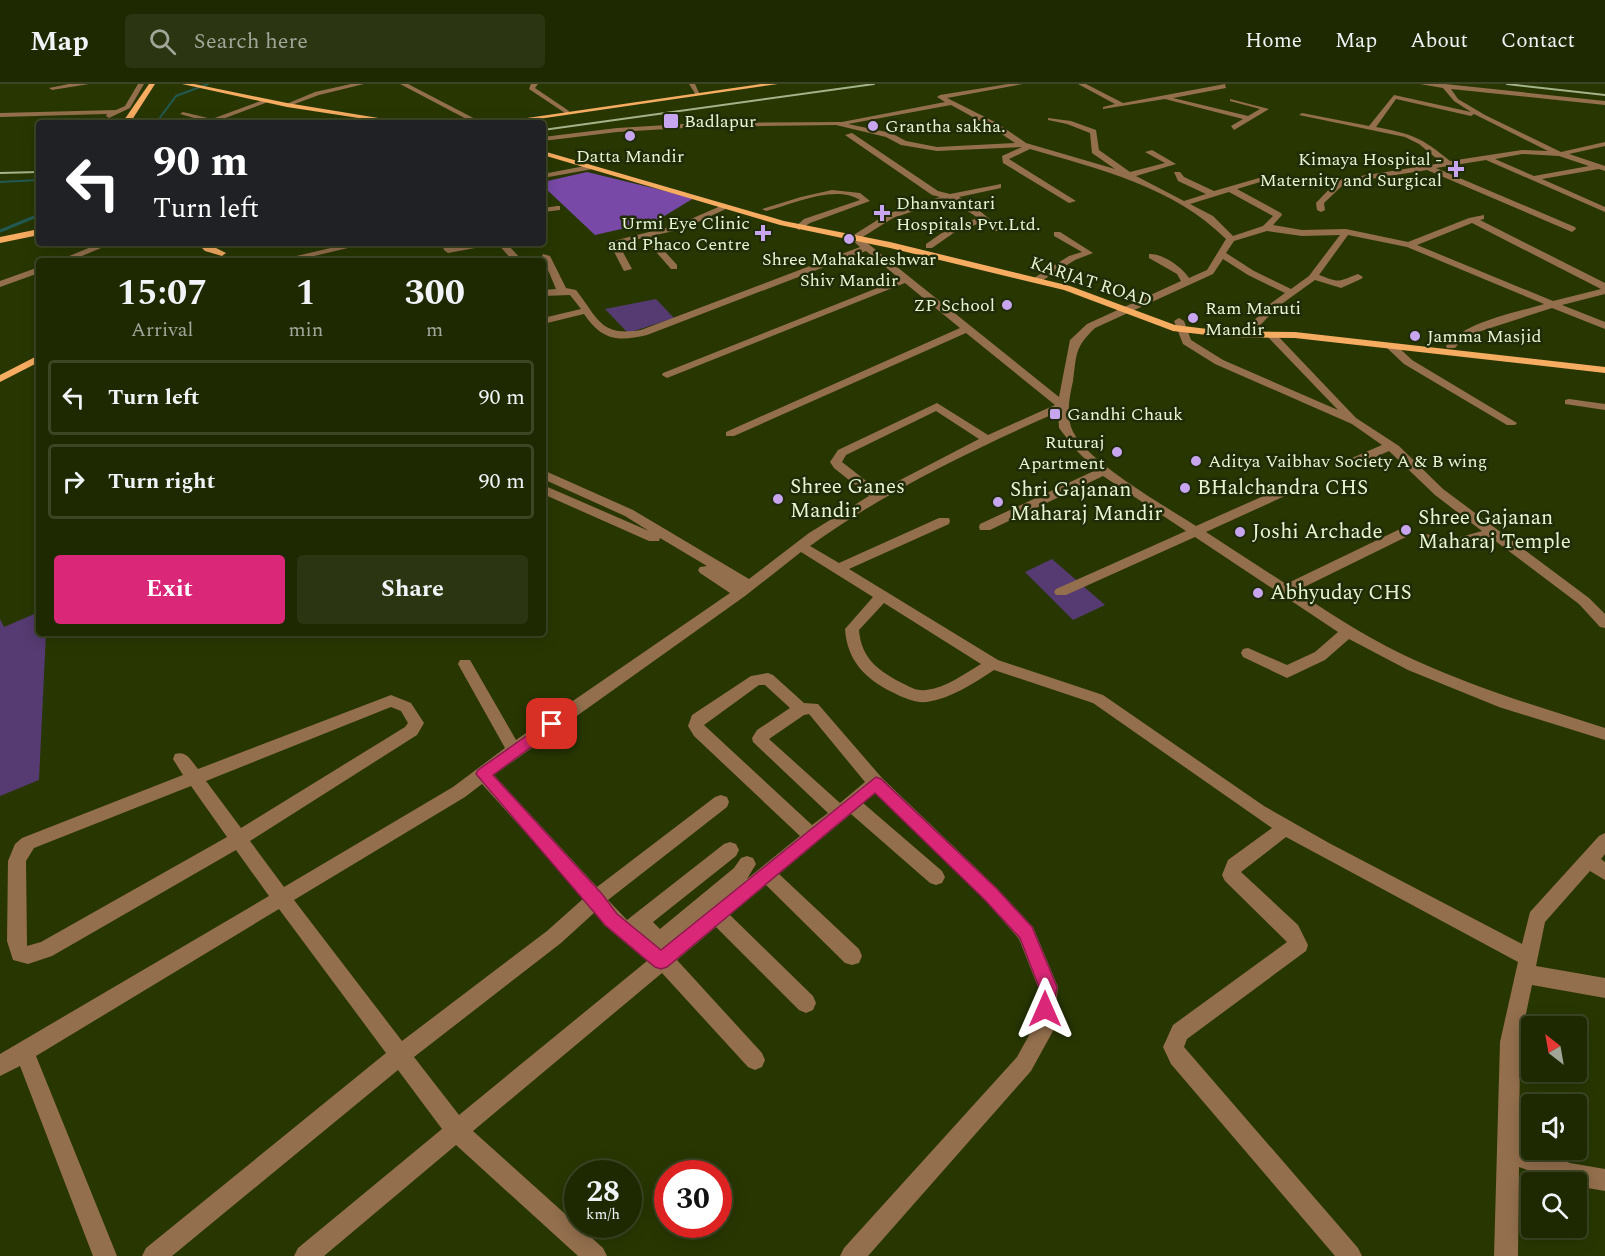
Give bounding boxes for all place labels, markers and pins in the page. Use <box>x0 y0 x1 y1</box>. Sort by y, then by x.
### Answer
place label: Badlapur <box>684 108 756 135</box>
marker: Badlapur <box>662 112 680 130</box>
place label: Grantha sakha. <box>885 113 1006 140</box>
marker: Grantha sakha. <box>866 119 880 133</box>
marker: Datta Mandir <box>623 129 637 143</box>
place label: Datta Mandir <box>576 143 684 170</box>
place label: Kimaya Hospital - Maternity and Surgical <box>1259 146 1442 194</box>
marker: Kimaya Hospital - Maternity and Surgical <box>1447 160 1465 178</box>
place label: Dhanvantari Hospitals Pvt.Ltd. <box>896 190 1040 238</box>
marker: Dhanvantari Hospitals Pvt.Ltd. <box>873 204 891 222</box>
place label: Urmi Eye Clinic and Phaco Centre <box>608 210 750 258</box>
marker: Urmi Eye Clinic and Phaco Centre <box>754 224 772 242</box>
marker: Shree Mahakaleshwar Shiv Mandir <box>842 232 856 246</box>
place label: Shree Mahakaleshwar Shiv Mandir <box>762 246 936 294</box>
place label: ZP School <box>914 292 995 319</box>
place label: Ram Maruti Mandir <box>1205 295 1301 343</box>
marker: ZP School <box>1000 298 1014 312</box>
marker: Ram Maruti Mandir <box>1186 311 1200 325</box>
place label: Jamma Masjid <box>1427 323 1542 350</box>
marker: Jamma Masjid <box>1408 329 1422 343</box>
place label: Gandhi Chauk <box>1067 401 1183 428</box>
marker: Gandhi Chauk <box>1048 407 1062 421</box>
place label: Ruturaj Apartment <box>1018 429 1105 477</box>
marker: Ruturaj Apartment <box>1110 445 1124 459</box>
place label: Aditya Vaibhav Society A & B wing <box>1208 448 1487 475</box>
marker: Aditya Vaibhav Society A & B wing <box>1189 454 1203 468</box>
place label: Shree Ganes Mandir <box>790 471 905 527</box>
place label: BHalchandra CHS <box>1197 472 1368 504</box>
place label: Shri Gajanan Maharaj Mandir <box>1010 474 1163 530</box>
marker: BHalchandra CHS <box>1178 481 1192 495</box>
marker: Shree Ganes Mandir <box>771 492 785 506</box>
marker: Shri Gajanan Maharaj Mandir <box>991 495 1005 509</box>
place label: Shree Gajanan Maharaj Temple <box>1418 502 1571 558</box>
place label: Joshi Archade <box>1252 516 1383 548</box>
marker: Shree Gajanan Maharaj Temple <box>1399 523 1413 537</box>
marker: Joshi Archade <box>1233 525 1247 539</box>
place label: Abhyuday CHS <box>1270 577 1412 609</box>
marker: Abhyuday CHS <box>1251 586 1265 600</box>
pin <box>526 698 577 749</box>

